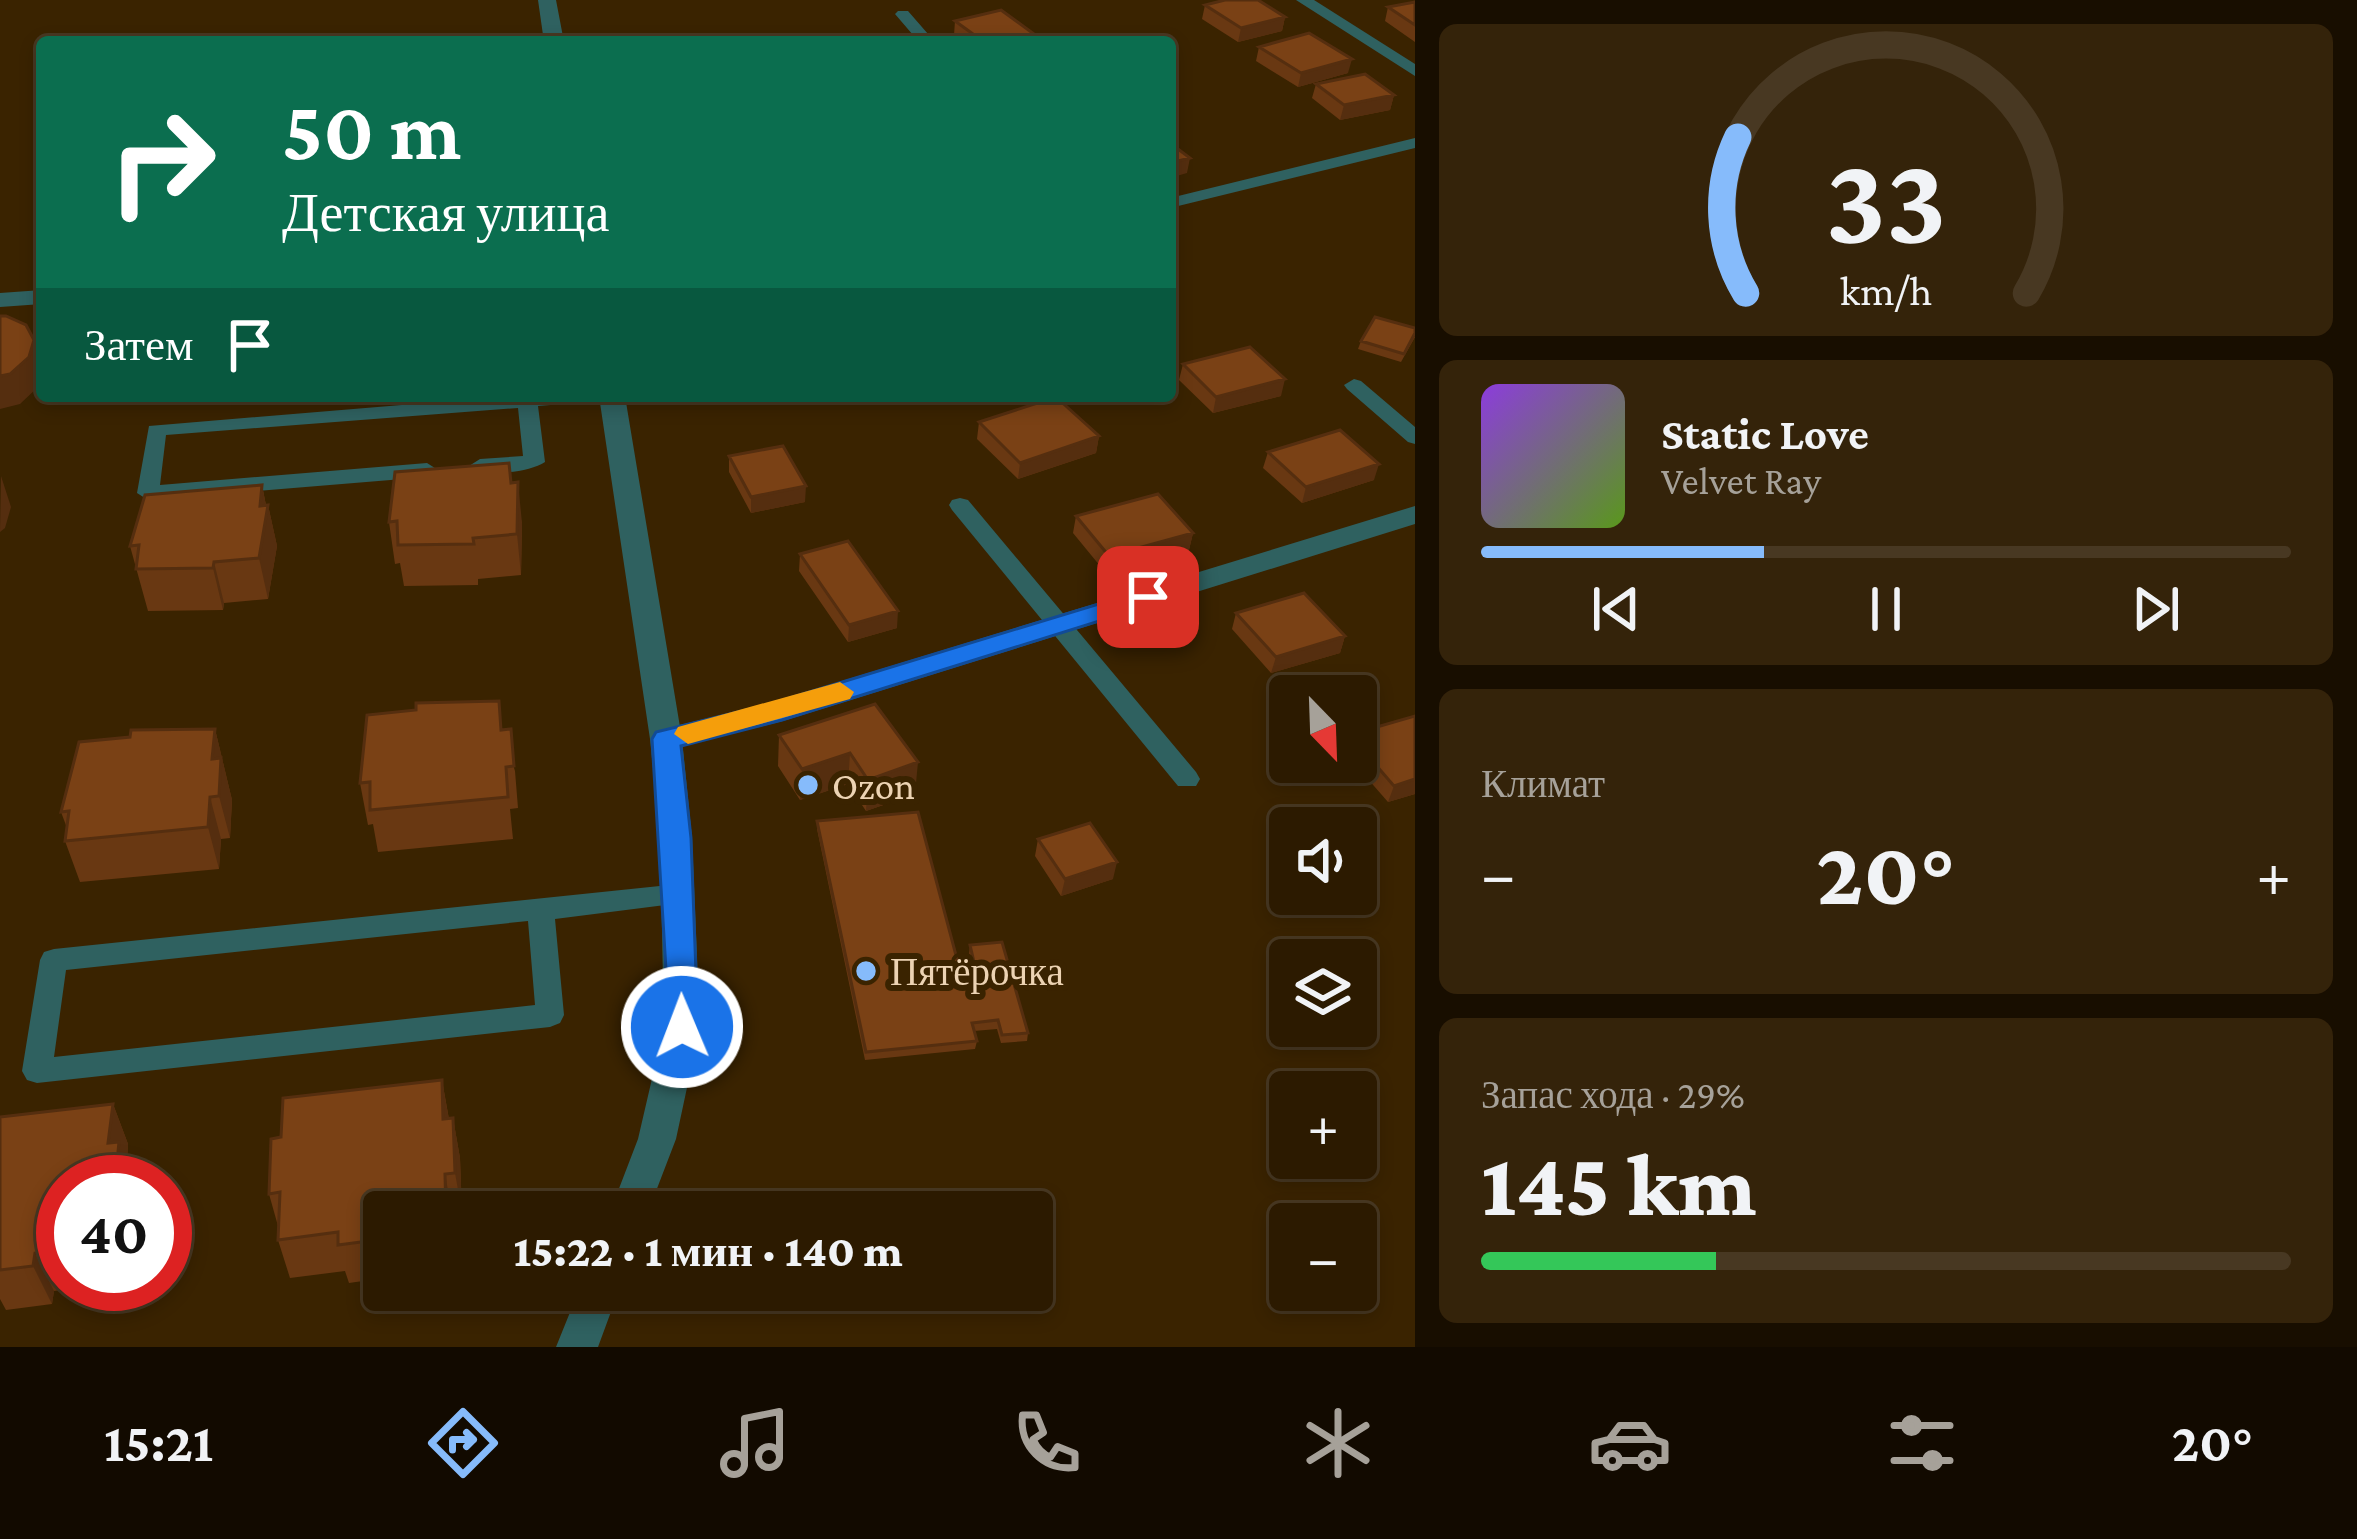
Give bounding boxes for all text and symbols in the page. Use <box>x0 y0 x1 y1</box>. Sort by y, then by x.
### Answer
icon: right <box>84 84 240 240</box>
text: 50 m <box>282 84 461 177</box>
text: 33 <box>1825 130 1947 269</box>
text: Детская улица <box>282 183 609 243</box>
text: km/h <box>1840 267 1932 314</box>
icon: arrive <box>217 312 283 378</box>
text: Затем <box>84 320 193 370</box>
text: Static Love <box>1661 409 1869 459</box>
text: Velvet Ray <box>1661 459 1821 502</box>
pin <box>1097 546 1199 648</box>
icon: arrive <box>1115 564 1181 630</box>
icon: previous <box>1583 576 1649 642</box>
icon: pause <box>1853 576 1919 642</box>
icon: next <box>2123 576 2189 642</box>
north arrow <box>1269 675 1377 783</box>
map controls <box>1269 675 1377 1311</box>
text: Климат <box>1481 762 1605 805</box>
place label: Ozon <box>832 764 915 807</box>
marker: Ozon <box>795 772 821 798</box>
button: sound <box>1269 807 1377 915</box>
text: 20° <box>1816 823 1956 923</box>
text: − <box>1481 837 1516 910</box>
text: + <box>2256 837 2291 910</box>
button: layers <box>1269 939 1377 1047</box>
place label: Пятёрочка <box>890 950 1064 994</box>
marker: Пятёрочка <box>853 958 879 984</box>
position arrow <box>619 964 745 1090</box>
button: + <box>1269 1071 1377 1179</box>
text: Запас хода · 29% <box>1481 1073 1745 1116</box>
text: 145 km <box>1481 1134 1756 1234</box>
speed limit sign: 40 <box>36 1155 192 1311</box>
button: − <box>1269 1203 1377 1311</box>
text: 15:22 · 1 мин · 140 m <box>513 1226 903 1276</box>
icon: directions <box>421 1401 505 1485</box>
icon: music <box>713 1401 797 1485</box>
icon: phone <box>1005 1401 1089 1485</box>
icon: climate <box>1296 1401 1380 1485</box>
icon: car <box>1588 1401 1672 1485</box>
icon: filters <box>1880 1401 1964 1485</box>
text: 15:21 <box>104 1413 213 1473</box>
text: 20° <box>2172 1413 2253 1473</box>

